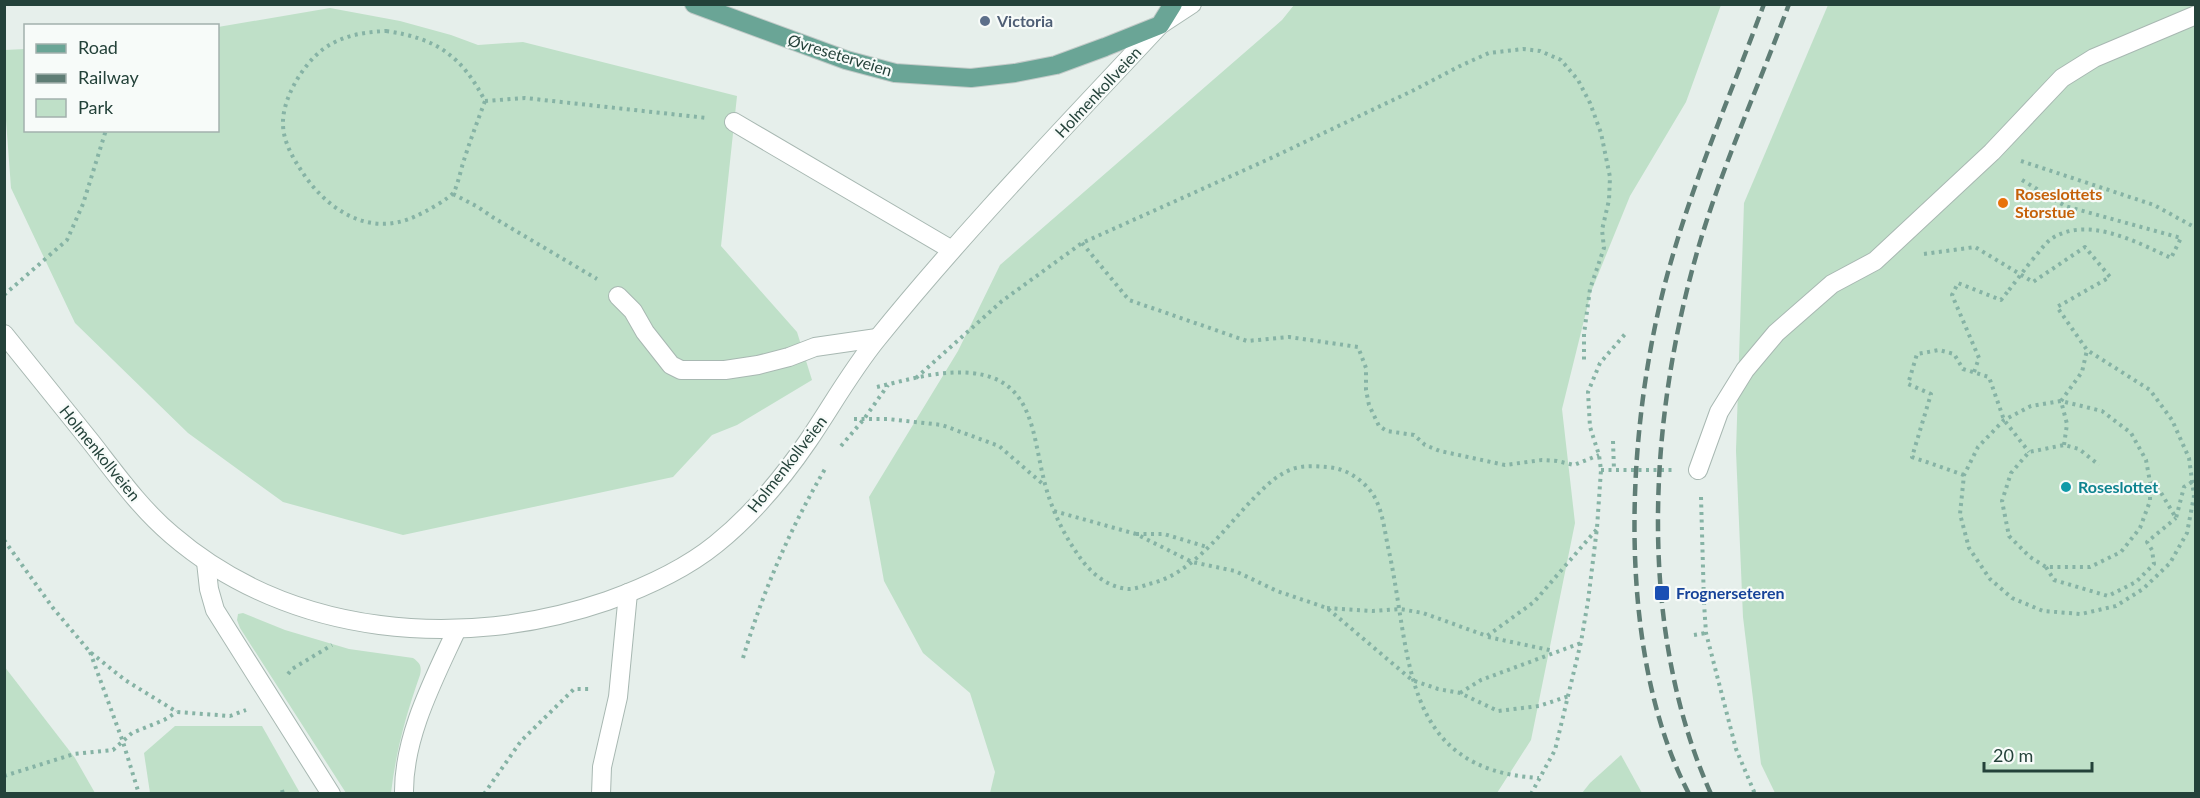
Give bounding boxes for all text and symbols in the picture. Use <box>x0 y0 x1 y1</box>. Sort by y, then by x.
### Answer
place label: Victoria <box>996 11 1053 30</box>
marker: Victoria <box>978 14 992 28</box>
legend <box>24 24 219 132</box>
street label: Øvreseterveien <box>786 30 895 79</box>
text: Road <box>78 36 118 58</box>
street label: Holmenkollveien <box>1051 42 1145 141</box>
text: Railway <box>78 66 139 88</box>
text: Park <box>78 96 114 118</box>
place label: Roseslottets Storstue <box>2015 184 2102 221</box>
marker: Roseslottets Storstue <box>1996 196 2010 210</box>
street label: Holmenkollveien <box>56 401 145 504</box>
street label: Holmenkollveien <box>743 412 830 516</box>
place label: Roseslottet <box>2078 477 2158 496</box>
marker: Roseslottet <box>2059 480 2073 494</box>
place label: Frognerseteren <box>1676 583 1784 602</box>
marker: Frognerseteren <box>1653 584 1671 602</box>
scale bar <box>1984 735 2092 773</box>
text: 20 m <box>1993 744 2033 766</box>

